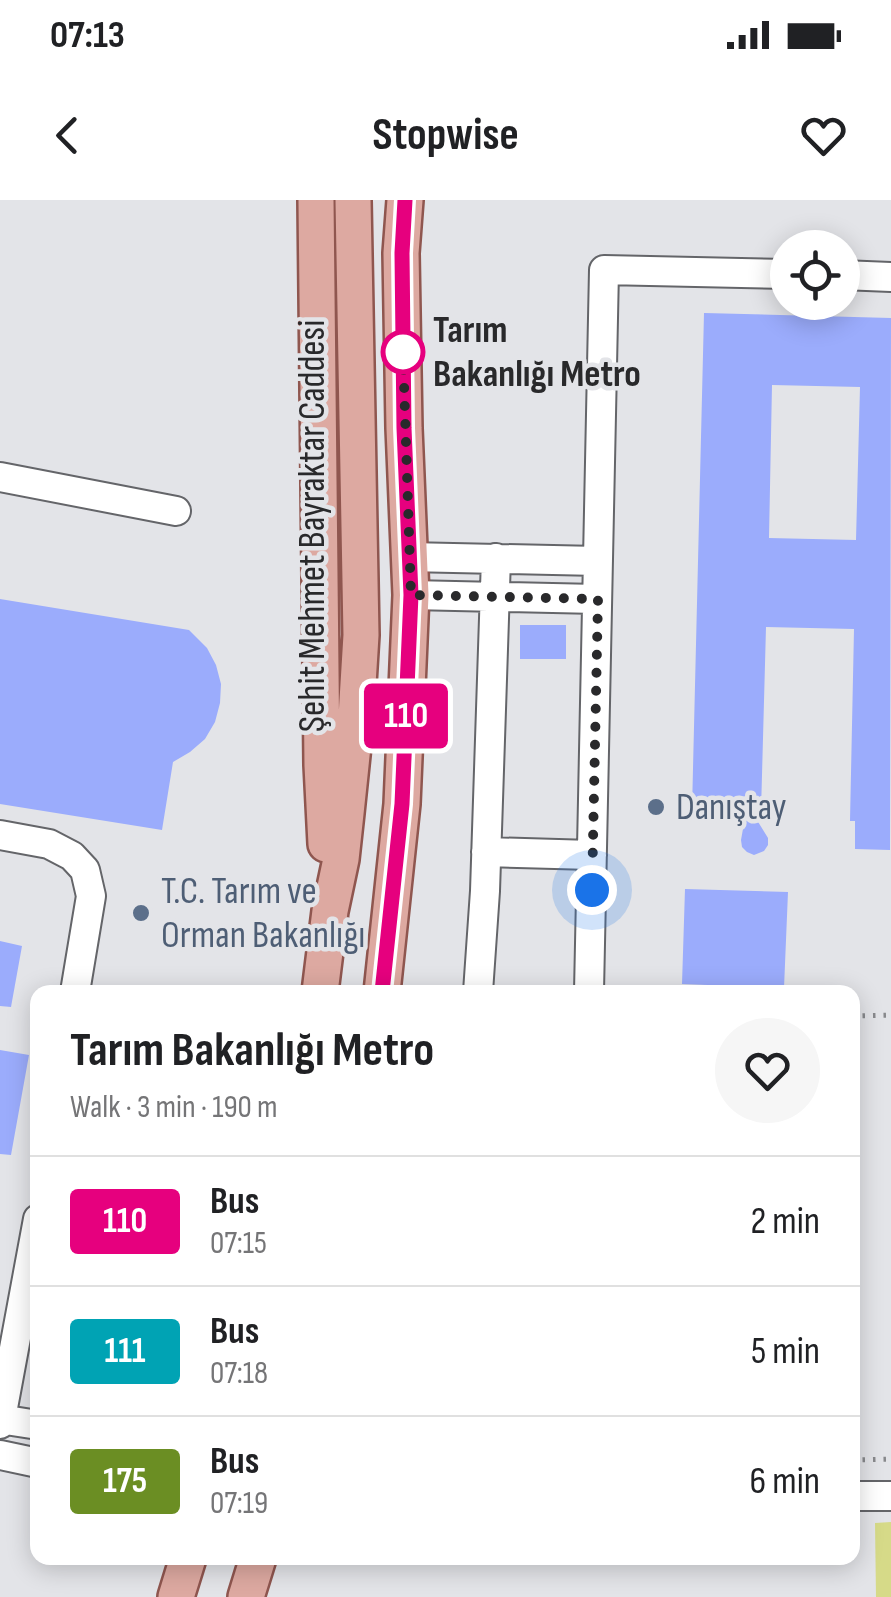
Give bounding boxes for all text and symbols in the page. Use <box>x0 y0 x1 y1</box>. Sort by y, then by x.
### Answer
text: 07:13 <box>50 13 125 58</box>
icon: back <box>40 108 95 163</box>
text: Stopwise <box>372 108 519 163</box>
icon: heart <box>796 108 851 163</box>
map controls <box>770 230 860 320</box>
button: locate <box>770 230 860 320</box>
place label: Tarım Bakanlığı Metro <box>433 308 641 397</box>
street label: Şehit Mehmet Bayraktar Caddesi <box>290 320 335 732</box>
marker: Tarım Bakanlığı Metro <box>382 331 424 373</box>
line badge: 110 <box>348 684 464 748</box>
text: 110 <box>384 695 428 738</box>
place label: Danıştay <box>676 785 787 830</box>
marker: Danıştay <box>645 796 667 818</box>
your location <box>567 865 617 915</box>
place label: T.C. Tarım ve Orman Bakanlığı <box>161 869 365 958</box>
marker: T.C. Tarım ve Orman Bakanlığı <box>130 902 152 924</box>
button: heart <box>715 1018 820 1123</box>
text: Tarım Bakanlığı Metro <box>70 1022 434 1079</box>
text: Walk · 3 min · 190 m <box>70 1088 278 1127</box>
text: Bus <box>210 1179 259 1224</box>
text: 2 min <box>751 1199 820 1244</box>
text: 110 <box>103 1200 147 1243</box>
text: 07:15 <box>210 1224 267 1263</box>
text: Bus <box>210 1309 259 1354</box>
text: 5 min <box>751 1329 820 1374</box>
text: 111 <box>104 1330 146 1373</box>
text: 07:18 <box>210 1354 268 1393</box>
text: Bus <box>210 1439 259 1484</box>
text: 6 min <box>750 1459 820 1504</box>
text: 175 <box>103 1460 147 1503</box>
text: 07:19 <box>210 1484 268 1523</box>

